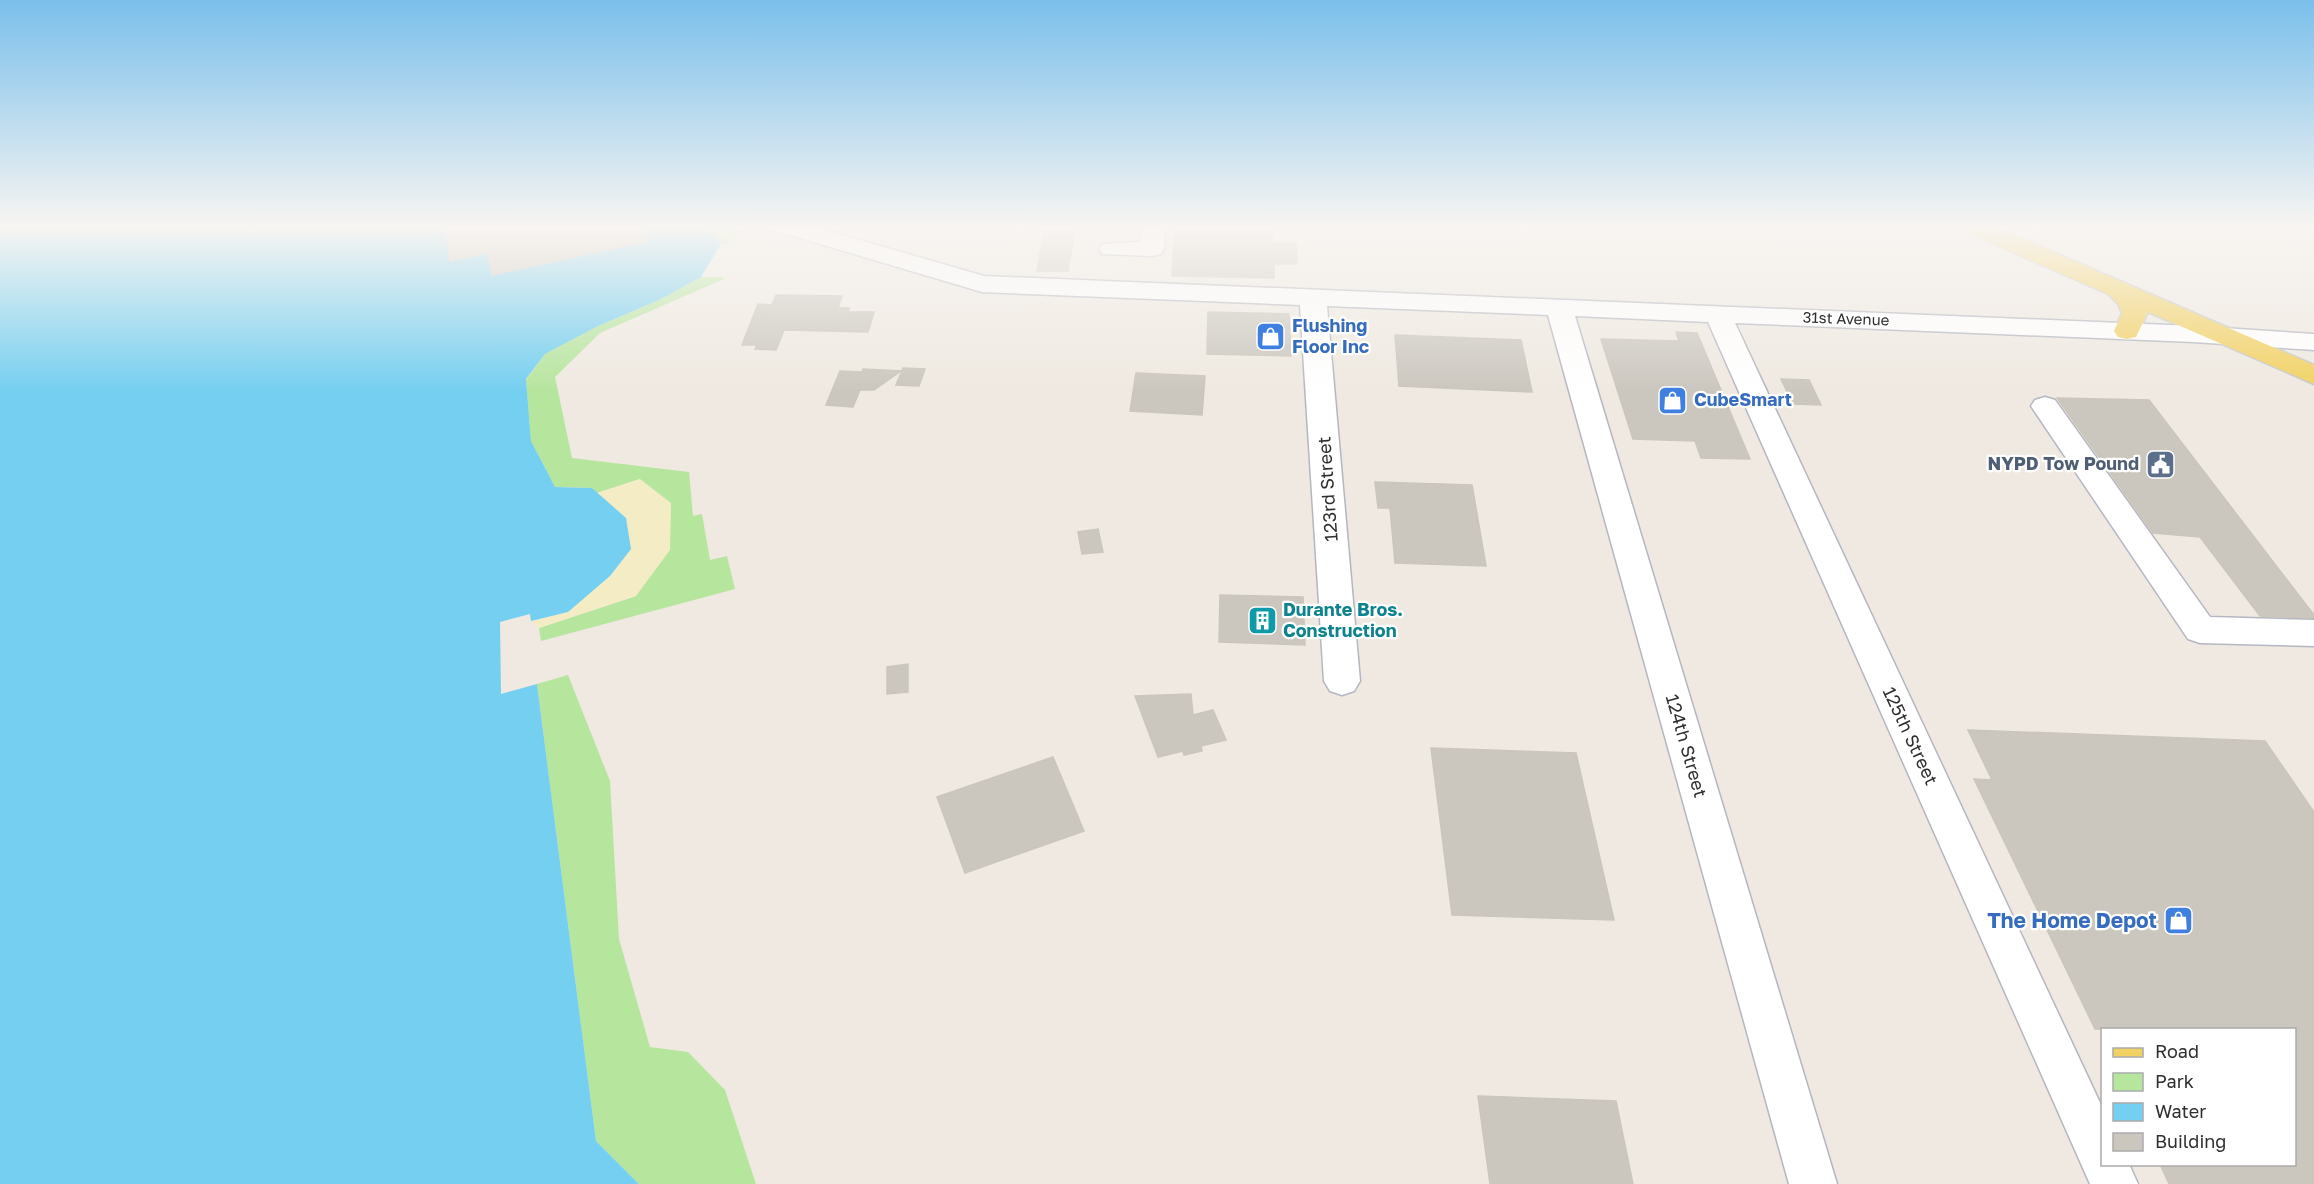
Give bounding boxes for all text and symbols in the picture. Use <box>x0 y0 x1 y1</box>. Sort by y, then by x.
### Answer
street label: 31st Avenue <box>1802 307 1890 329</box>
place label: Flushing Floor Inc <box>1292 314 1369 357</box>
shop icon: Flushing Floor Inc <box>1255 320 1287 352</box>
shop icon: CubeSmart <box>1657 384 1689 416</box>
place label: CubeSmart <box>1694 388 1792 410</box>
street label: 123rd Street <box>1312 436 1342 542</box>
public building icon: NYPD Tow Pound <box>2144 448 2176 480</box>
place label: NYPD Tow Pound <box>1988 452 2139 474</box>
place label: Durante Bros. Construction <box>1283 598 1403 641</box>
building icon: Durante Bros. Construction <box>1246 604 1278 636</box>
street label: 125th Street <box>1879 683 1943 788</box>
street label: 124th Street <box>1662 692 1712 800</box>
shop icon: The Home Depot <box>2162 905 2194 937</box>
place label: The Home Depot <box>1987 907 2157 933</box>
legend <box>2101 1028 2296 1166</box>
text: Road <box>2155 1040 2199 1062</box>
text: Park <box>2155 1070 2194 1092</box>
text: Water <box>2155 1100 2206 1122</box>
text: Building <box>2155 1130 2226 1152</box>

